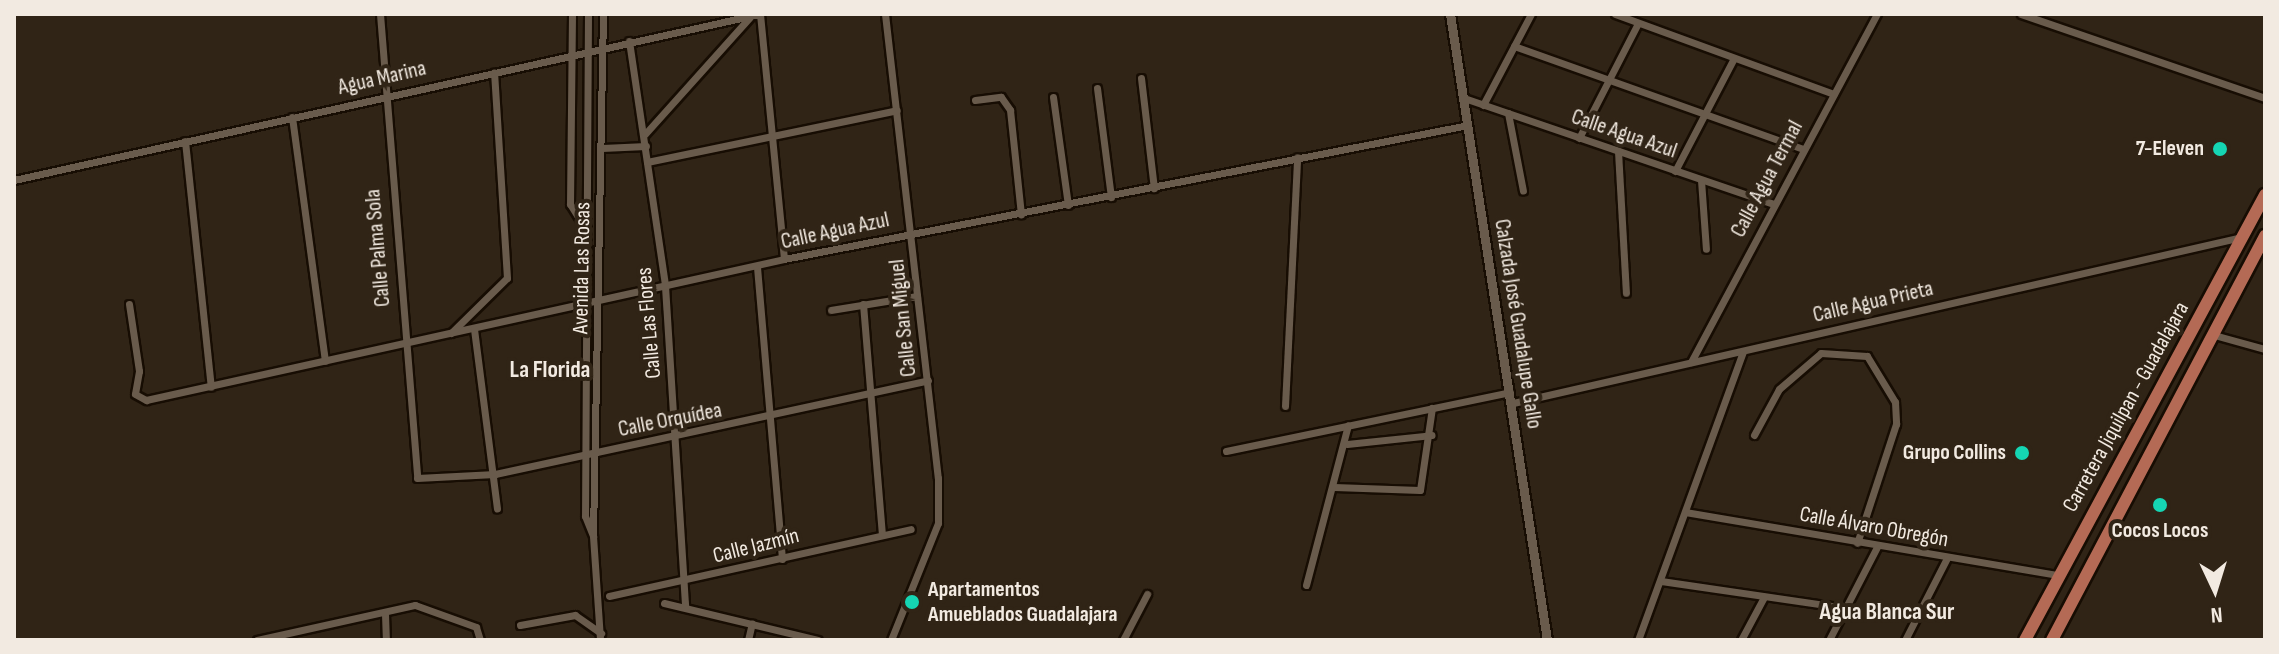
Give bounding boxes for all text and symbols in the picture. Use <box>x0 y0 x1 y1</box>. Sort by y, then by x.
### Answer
street label: Agua Marina <box>335 55 429 101</box>
street label: Calle Agua Azul <box>1568 104 1680 164</box>
street label: Calle Agua Termal <box>1725 116 1809 242</box>
place label: 7-Eleven <box>2136 136 2204 162</box>
marker: 7-Eleven <box>2211 140 2229 158</box>
street label: Calle Palma Sola <box>360 188 396 308</box>
street label: Avenida Las Rosas <box>568 202 596 334</box>
street label: Calle Agua Azul <box>779 207 891 255</box>
street label: Calzada José Guadalupe Gallo <box>1488 217 1548 431</box>
street label: Calle San Miguel <box>884 258 922 378</box>
street label: Calle Las Flores <box>631 266 667 380</box>
street label: Calle Agua Prieta <box>1810 275 1936 329</box>
street label: Carretera Jiquilpan - Guadalajara <box>2057 297 2195 517</box>
district label: La Florida <box>510 356 590 384</box>
street label: Calle Orquídea <box>616 397 724 443</box>
place label: Grupo Collins <box>1903 440 2006 466</box>
marker: Grupo Collins <box>2013 444 2031 462</box>
marker: Cocos Locos <box>2151 496 2169 514</box>
street label: Calle Álvaro Obregón <box>1798 501 1950 553</box>
place label: Cocos Locos <box>2112 518 2208 544</box>
street label: Calle Jazmín <box>710 523 802 569</box>
north arrow <box>2175 550 2255 630</box>
place label: Apartamentos Amueblados Guadalajara <box>928 576 1118 628</box>
marker: Apartamentos Amueblados Guadalajara <box>903 593 921 611</box>
district label: Agua Blanca Sur <box>1820 598 1954 626</box>
text: N <box>2210 601 2224 628</box>

